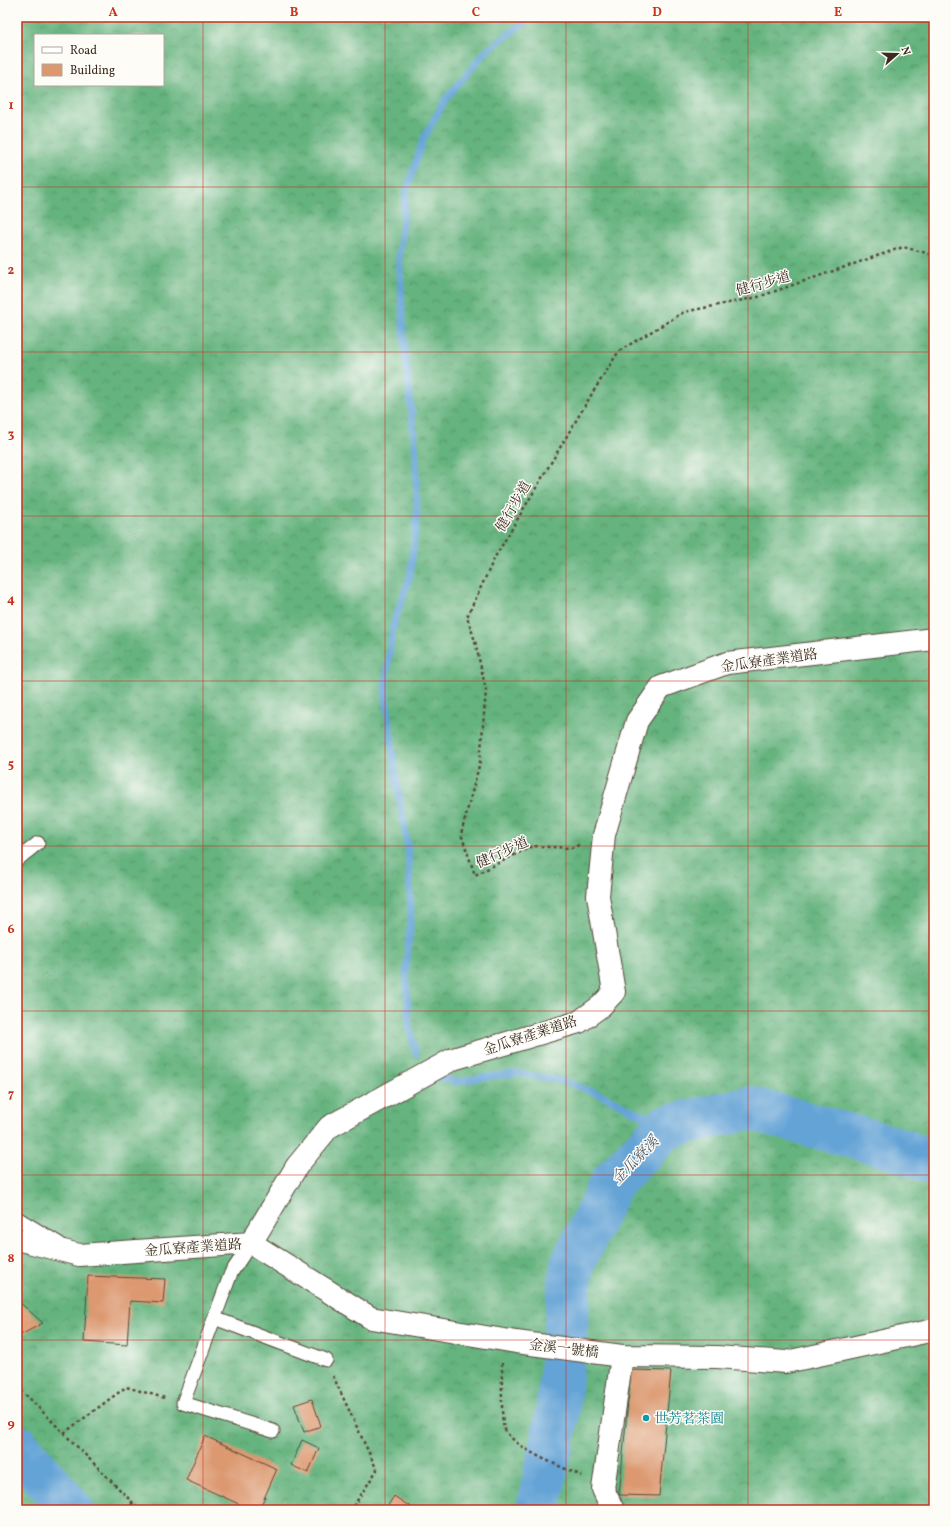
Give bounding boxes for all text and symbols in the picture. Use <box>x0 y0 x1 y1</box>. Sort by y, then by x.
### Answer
text: A <box>108 4 118 22</box>
text: B <box>290 4 299 22</box>
text: C <box>472 4 480 22</box>
text: D <box>652 4 662 22</box>
text: E <box>834 4 842 22</box>
legend <box>34 34 164 86</box>
north arrow <box>877 34 917 74</box>
text: Road <box>70 43 97 59</box>
text: N <box>897 45 913 57</box>
text: Building <box>70 63 115 79</box>
text: 1 <box>8 97 14 115</box>
text: 2 <box>8 262 15 280</box>
street label: 健行步道 <box>734 268 793 301</box>
text: 3 <box>8 426 15 444</box>
street label: 健行步道 <box>492 478 537 536</box>
text: 4 <box>7 591 15 609</box>
street label: 金瓜寮產業道路 <box>719 645 819 678</box>
text: 5 <box>8 756 14 774</box>
street label: 健行步道 <box>473 833 532 873</box>
text: 6 <box>7 921 15 939</box>
street label: 金瓜寮產業道路 <box>481 1012 580 1061</box>
text: 7 <box>8 1086 14 1104</box>
water label: 金瓜寮溪 <box>608 1131 666 1190</box>
street label: 金瓜寮產業道路 <box>144 1236 243 1261</box>
text: 8 <box>7 1250 15 1268</box>
street label: 金溪一號橋 <box>528 1336 600 1363</box>
place label: 世芳茗茶園 <box>654 1410 724 1429</box>
marker: 世芳茗茶園 <box>641 1413 651 1423</box>
text: 9 <box>7 1415 15 1433</box>

